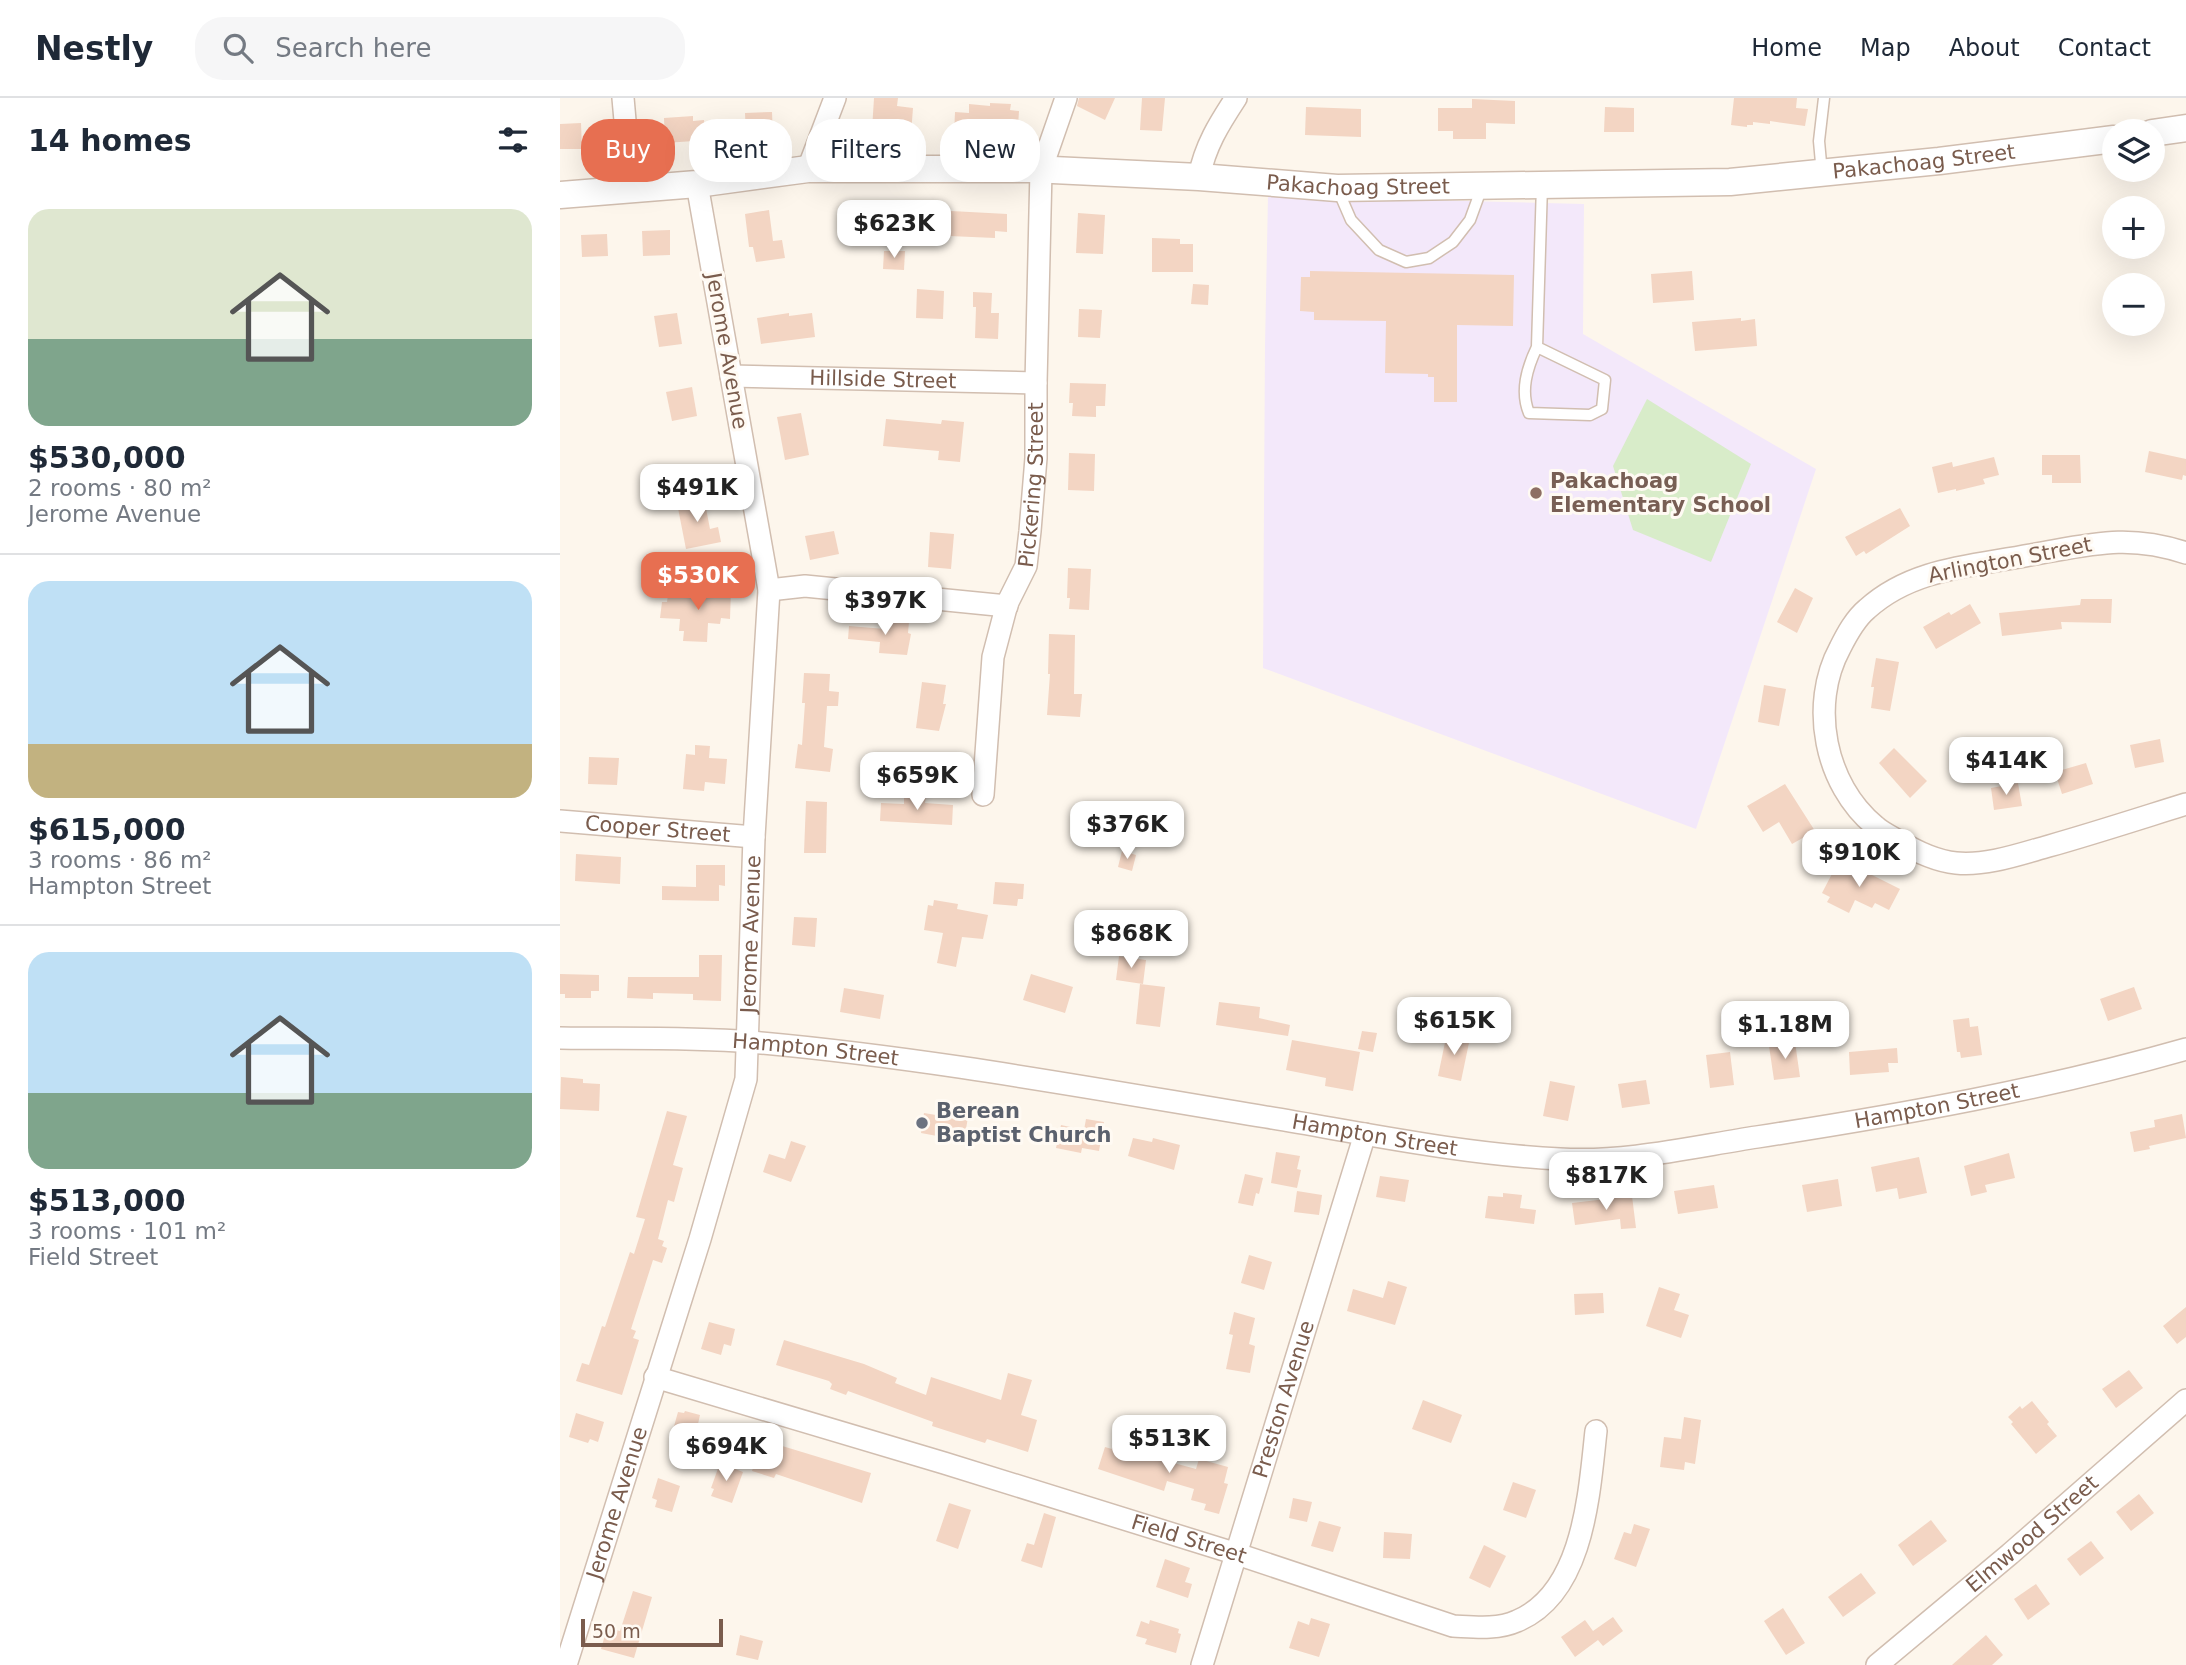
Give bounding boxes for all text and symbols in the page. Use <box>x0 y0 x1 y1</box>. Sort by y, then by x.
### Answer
search box <box>195 17 685 80</box>
text: Nestly <box>35 29 153 68</box>
icon: search <box>219 29 257 67</box>
text: Search here <box>275 33 431 63</box>
text: Home <box>1751 34 1822 62</box>
text: Map <box>1860 34 1911 62</box>
text: About <box>1949 34 2020 62</box>
text: Contact <box>2058 34 2151 62</box>
chip: Buy <box>581 119 675 182</box>
chip: Rent <box>689 119 792 182</box>
chip: Filters <box>806 119 926 182</box>
chip: New <box>940 119 1040 182</box>
map controls <box>2102 119 2165 336</box>
button: layers <box>2102 119 2165 182</box>
icon: filters <box>494 121 532 159</box>
text: 14 homes <box>28 123 192 158</box>
street label: Pakachoag Street <box>1831 140 2017 184</box>
street label: Pakachoag Street <box>1265 170 1450 200</box>
button: + <box>2102 196 2165 259</box>
pin: $623K <box>845 200 943 260</box>
text: $623K <box>853 210 935 236</box>
icon: home <box>217 254 343 380</box>
street label: Jerome Avenue <box>701 269 753 431</box>
button: − <box>2102 273 2165 336</box>
street label: Hillside Street <box>809 366 957 393</box>
street label: Pickering Street <box>1014 402 1048 569</box>
text: $530,000 <box>28 440 186 475</box>
pin: $491K <box>648 464 746 524</box>
place label: Pakachoag Elementary School <box>1550 469 1771 517</box>
text: $491K <box>656 474 738 500</box>
text: 2 rooms · 80 m² <box>28 475 212 501</box>
marker: Pakachoag Elementary School <box>1528 485 1544 501</box>
text: Jerome Avenue <box>28 501 201 527</box>
street label: Arlington Street <box>1926 532 2094 588</box>
pin: $530K <box>649 552 747 612</box>
text: $530K <box>657 562 739 588</box>
pin: $397K <box>836 578 934 637</box>
text: $397K <box>844 587 926 613</box>
icon: home <box>217 626 343 752</box>
pin: $414K <box>1957 738 2055 797</box>
text: $414K <box>1965 747 2047 773</box>
pin: $659K <box>868 752 966 812</box>
text: $659K <box>876 762 958 788</box>
pin: $376K <box>1078 802 1176 861</box>
street label: Cooper Street <box>584 811 731 847</box>
text: $376K <box>1086 811 1168 837</box>
text: $615,000 <box>28 812 186 847</box>
pin: $910K <box>1810 830 1908 889</box>
text: $910K <box>1818 839 1900 865</box>
text: 3 rooms · 86 m² <box>28 847 212 873</box>
street label: Jerome Avenue <box>736 855 765 1016</box>
text: Hampton Street <box>28 873 211 899</box>
pin: $868K <box>1082 910 1180 970</box>
text: $868K <box>1090 920 1172 946</box>
icon: home <box>217 997 343 1123</box>
pin: $615K <box>1405 998 1503 1057</box>
pin: $1.18M <box>1728 1002 1842 1061</box>
text: $615K <box>1413 1007 1495 1033</box>
text: $1.18M <box>1737 1011 1833 1037</box>
street label: Hampton Street <box>731 1029 900 1071</box>
street label: Hampton Street <box>1853 1079 2022 1133</box>
place label: Berean Baptist Church <box>936 1099 1111 1147</box>
street label: Hampton Street <box>1290 1110 1459 1161</box>
marker: Berean Baptist Church <box>914 1115 930 1131</box>
pin: $817K <box>1557 1152 1655 1212</box>
text: $817K <box>1565 1162 1647 1188</box>
text: $513,000 <box>28 1183 186 1218</box>
text: 3 rooms · 101 m² <box>28 1218 226 1244</box>
text: Field Street <box>28 1244 158 1270</box>
street label: Preston Avenue <box>1248 1318 1319 1481</box>
pin: $513K <box>1120 1416 1218 1475</box>
street label: Jerome Avenue <box>581 1424 652 1584</box>
pin: $694K <box>677 1424 775 1483</box>
text: $513K <box>1128 1425 1210 1451</box>
text: $694K <box>685 1433 767 1459</box>
street label: Elmwood Street <box>1961 1471 2103 1597</box>
street label: Field Street <box>1129 1510 1250 1568</box>
scale bar <box>581 1616 723 1648</box>
text: 50 m <box>592 1620 641 1642</box>

